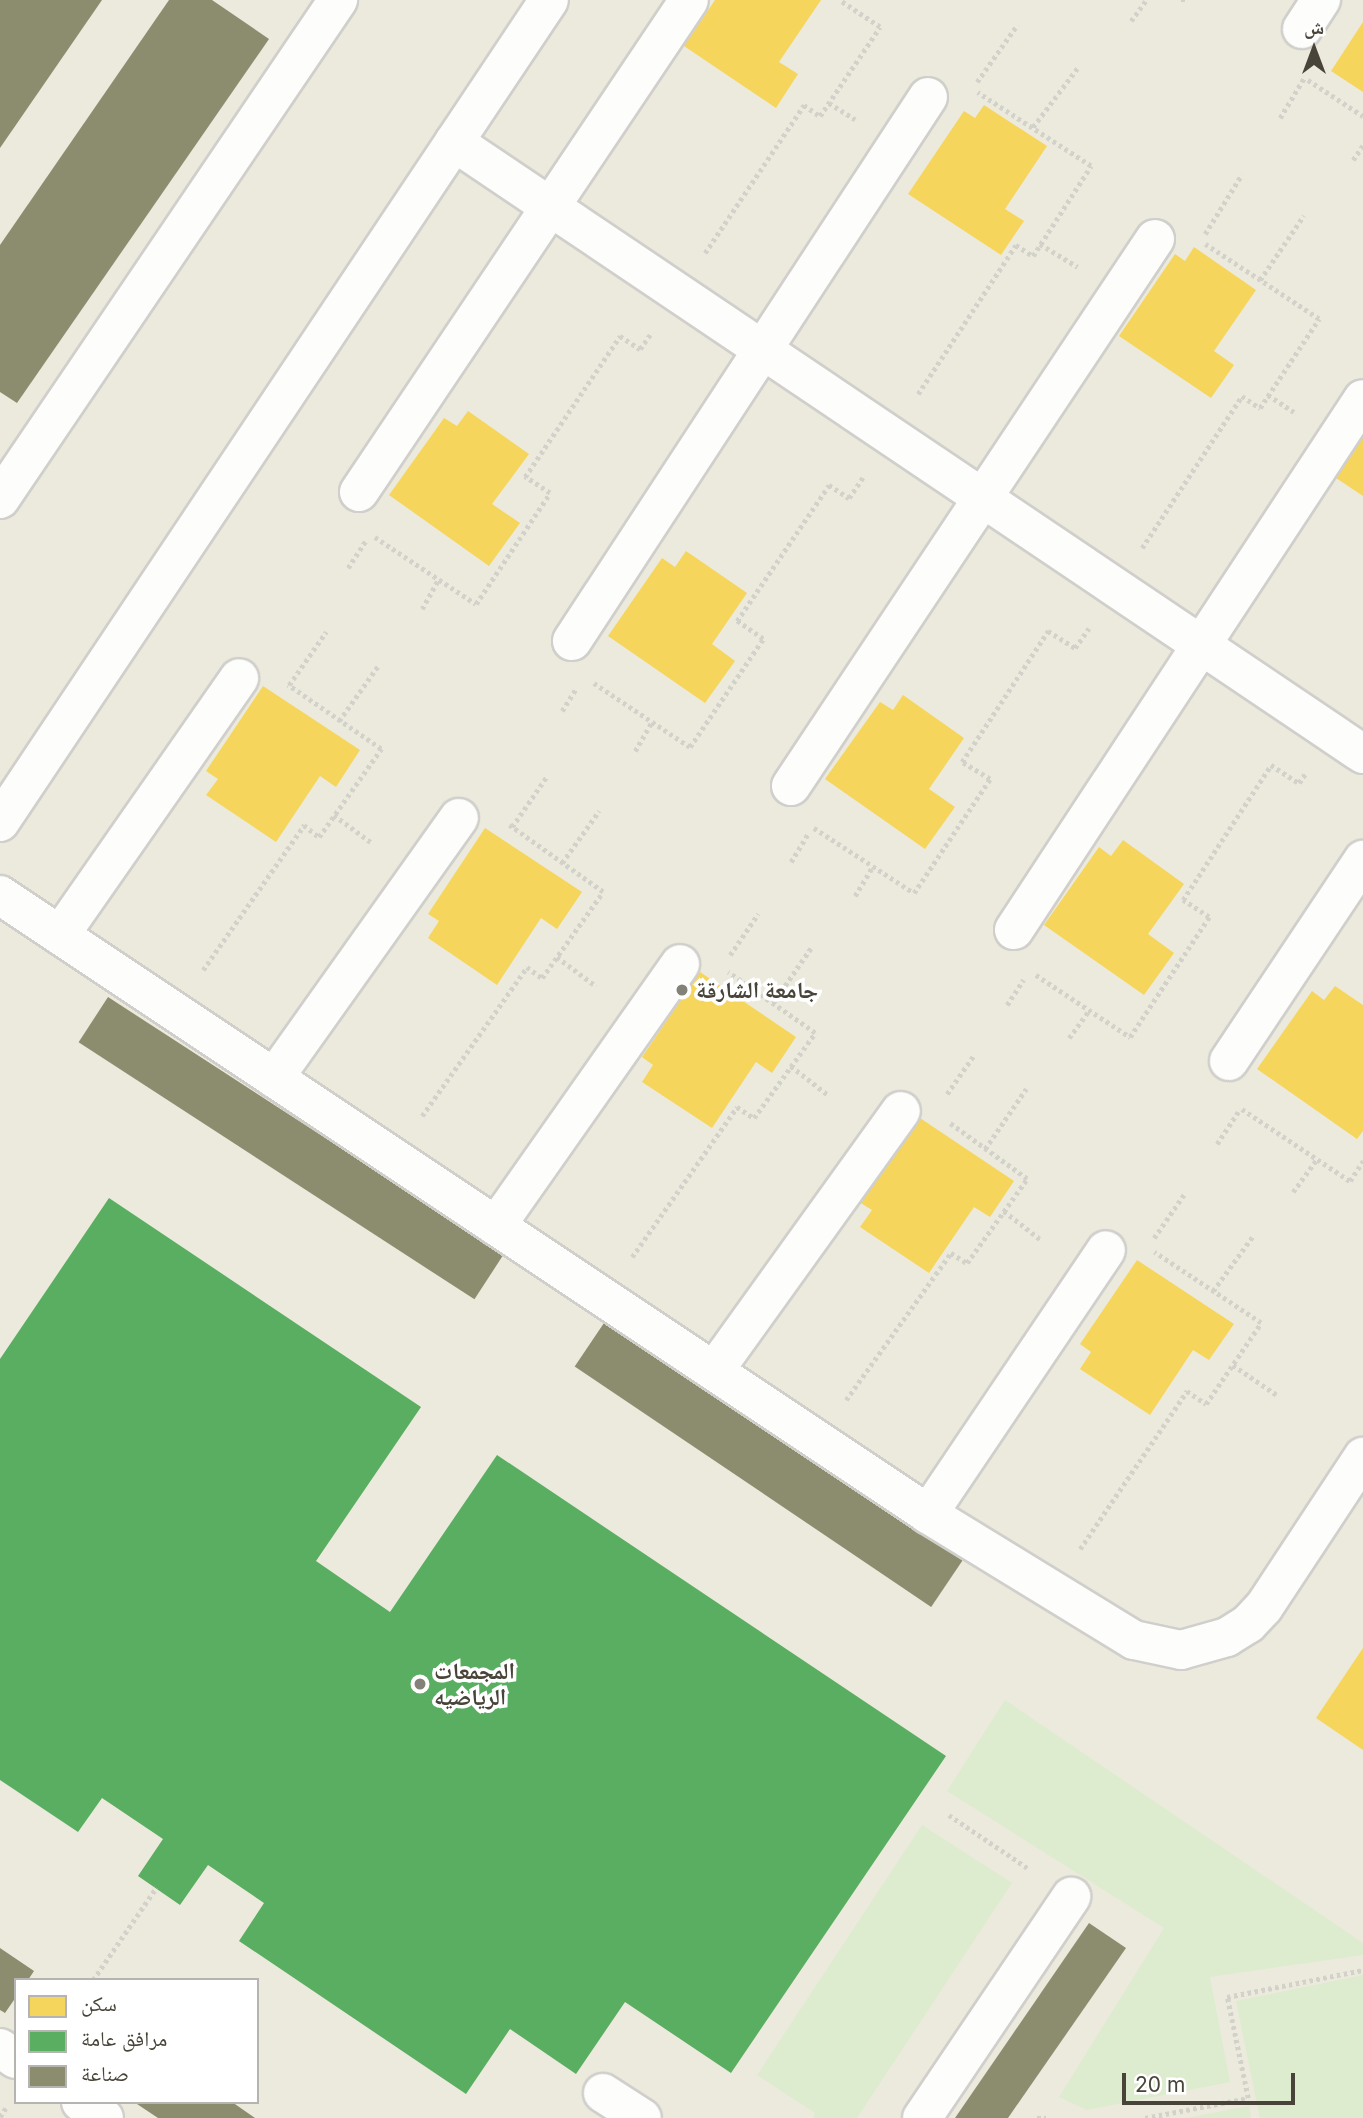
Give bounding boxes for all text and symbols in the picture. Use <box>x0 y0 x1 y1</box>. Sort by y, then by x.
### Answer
north arrow <box>1279 14 1349 84</box>
text: ش <box>1304 16 1324 39</box>
place label: جامعة الشارقة <box>696 976 818 1004</box>
marker: جامعة الشارقة <box>674 982 690 998</box>
place label: المجمعات الرياضيه <box>434 1657 515 1711</box>
marker: المجمعات الرياضيه <box>412 1676 428 1692</box>
legend <box>14 1978 259 2104</box>
text: سكن <box>81 1991 117 2016</box>
text: مرافق عامة <box>81 2026 167 2051</box>
scale bar <box>1125 2058 1298 2102</box>
text: صناعة <box>81 2061 129 2086</box>
text: 20 m <box>1135 2072 1185 2097</box>

